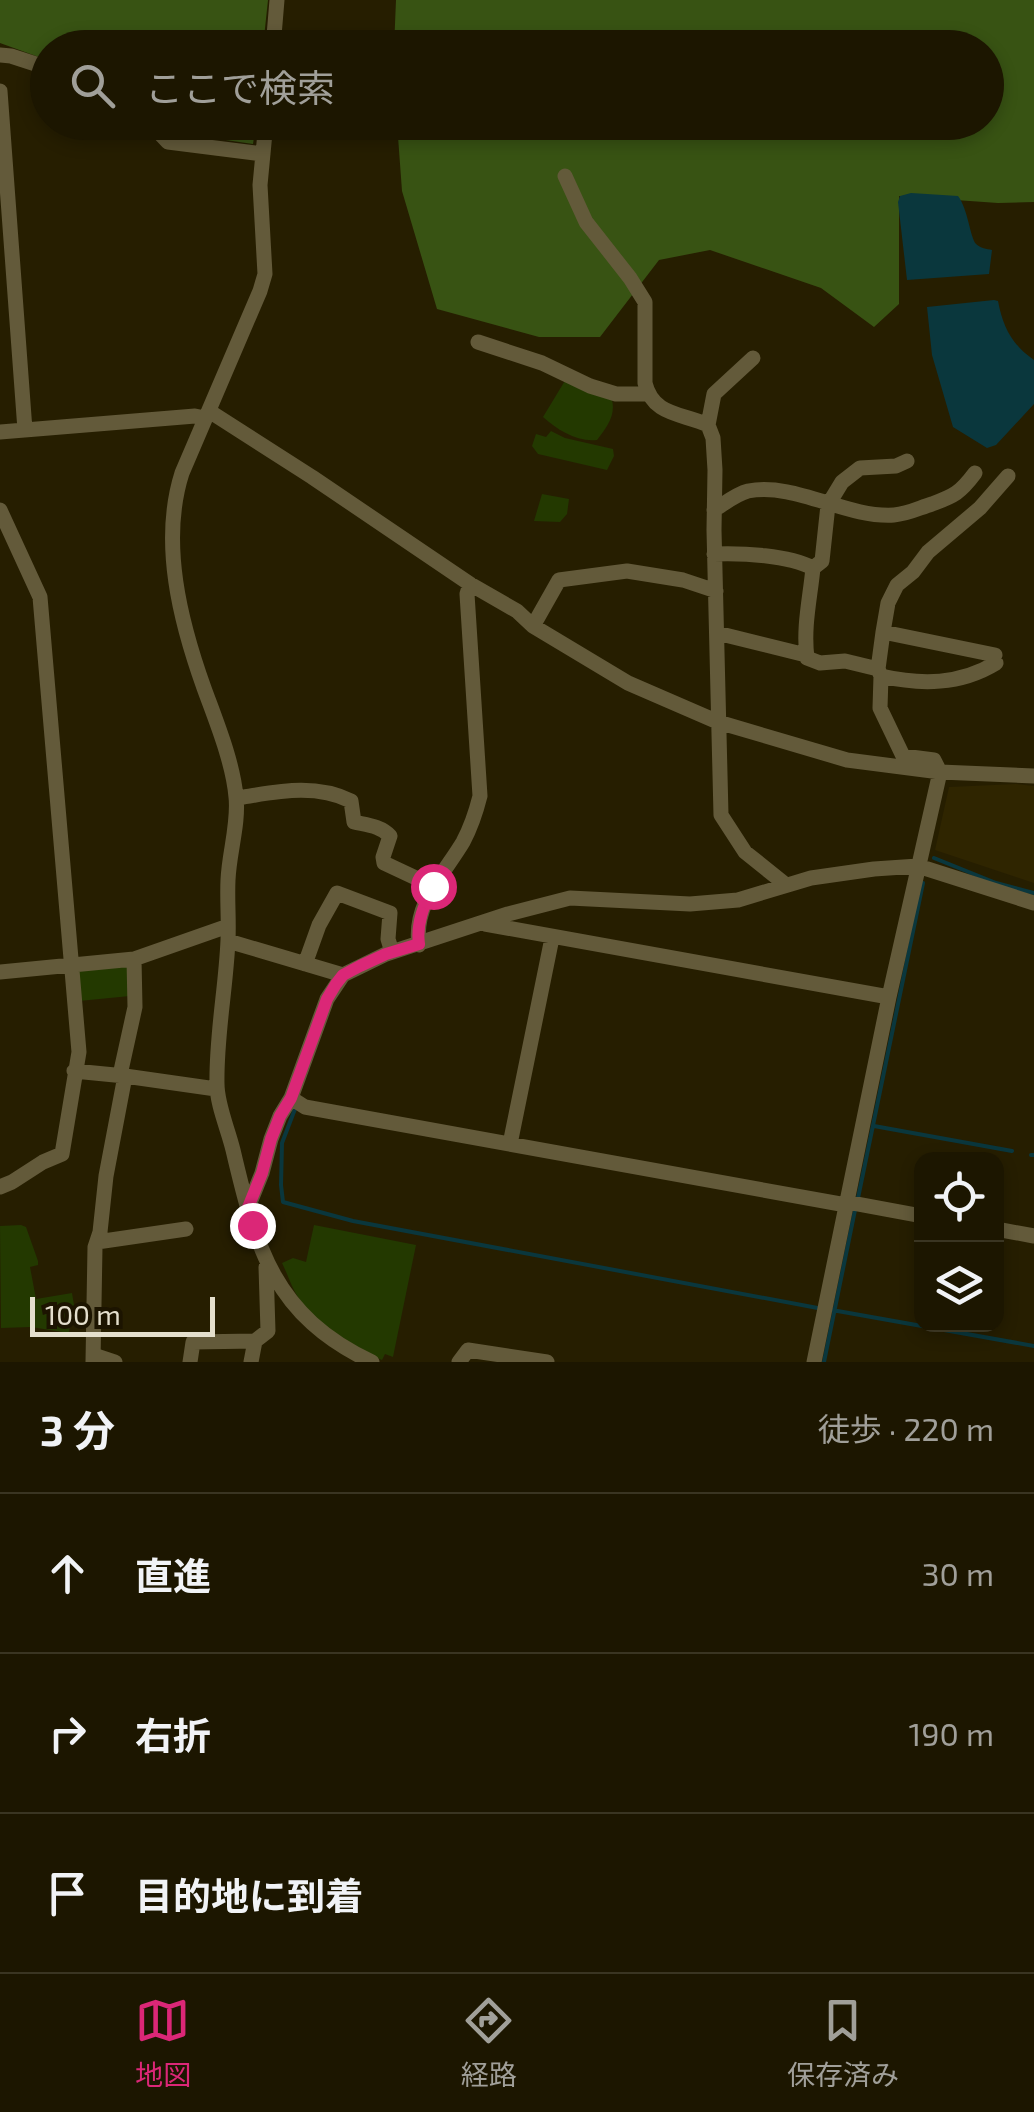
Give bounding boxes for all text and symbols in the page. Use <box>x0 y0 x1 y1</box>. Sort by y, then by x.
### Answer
search box <box>30 30 1004 140</box>
icon: search <box>65 58 120 113</box>
text: ここで検索 <box>145 64 335 110</box>
route start <box>411 864 457 910</box>
map controls <box>914 1152 1004 1332</box>
button: locate <box>914 1152 1004 1242</box>
route end <box>230 1203 276 1249</box>
button: layers <box>914 1242 1004 1332</box>
scale bar <box>30 1292 215 1336</box>
text: 100 m <box>45 1297 121 1331</box>
text: 3 分 <box>40 1404 115 1454</box>
text: 徒歩 · 220 m <box>818 1409 994 1447</box>
icon: ahead <box>40 1546 95 1601</box>
text: 直進 <box>135 1552 211 1598</box>
text: 30 m <box>922 1554 994 1592</box>
icon: right <box>40 1706 95 1761</box>
text: 右折 <box>135 1712 211 1758</box>
text: 190 m <box>908 1714 994 1752</box>
icon: arrive <box>40 1866 95 1921</box>
text: 目的地に到着 <box>135 1872 363 1918</box>
tab: 地図 <box>135 1993 191 2093</box>
tab: 経路 <box>461 1993 517 2093</box>
tab: 保存済み <box>787 1993 899 2093</box>

